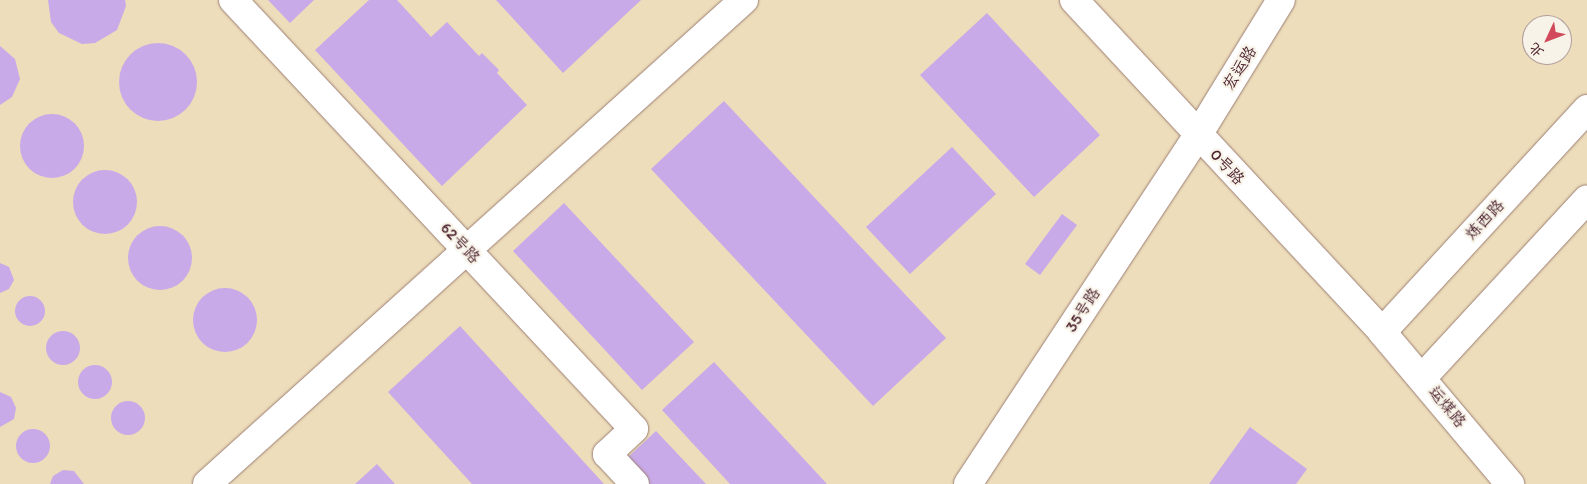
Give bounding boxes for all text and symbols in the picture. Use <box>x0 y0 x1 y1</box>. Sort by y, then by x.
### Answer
north arrow <box>1522 15 1572 65</box>
text: 北 <box>1525 39 1547 61</box>
street label: 宏运路 <box>1219 43 1261 93</box>
street label: 0号路 <box>1206 145 1248 189</box>
street label: 炼西路 <box>1462 196 1508 244</box>
street label: 62号路 <box>436 219 484 267</box>
street label: 35号路 <box>1062 284 1104 336</box>
street label: 运煤路 <box>1424 382 1470 432</box>

